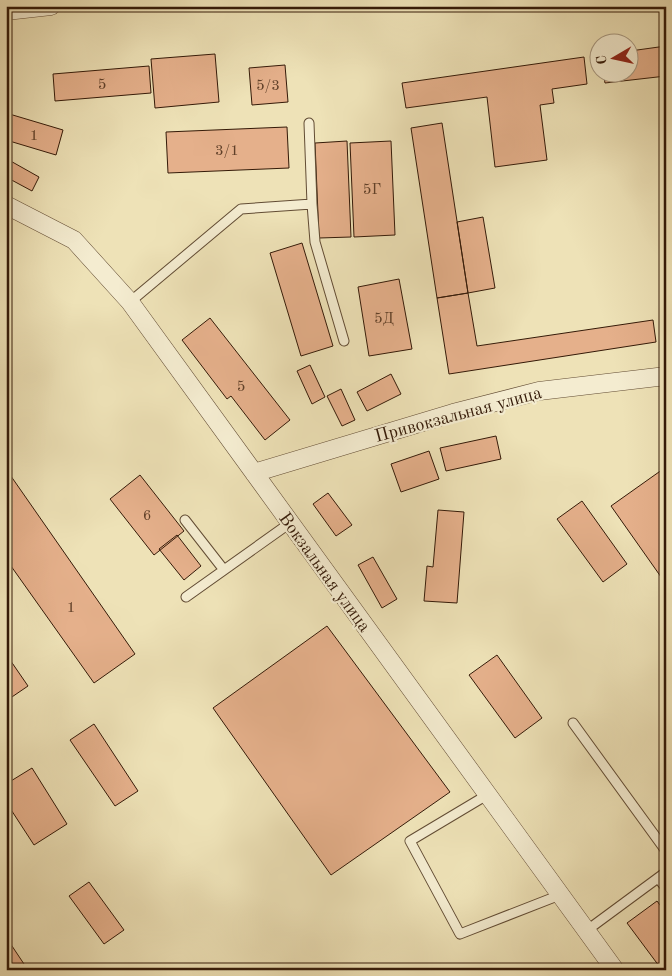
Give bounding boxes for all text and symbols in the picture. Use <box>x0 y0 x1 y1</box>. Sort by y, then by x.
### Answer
north arrow <box>590 32 640 82</box>
text: С <box>595 54 610 66</box>
house number: 5 <box>98 78 106 93</box>
house number: 5/3 <box>256 79 280 94</box>
house number: 1 <box>30 129 38 144</box>
house number: 3/1 <box>215 144 239 159</box>
house number: 5Г <box>363 183 381 198</box>
house number: 5Д <box>374 312 394 327</box>
house number: 5 <box>237 380 245 395</box>
street label: Привокзальная улица <box>373 384 544 446</box>
house number: 6 <box>143 509 151 524</box>
street label: Вокзальная улица <box>275 510 374 636</box>
house number: 1 <box>67 601 75 616</box>

